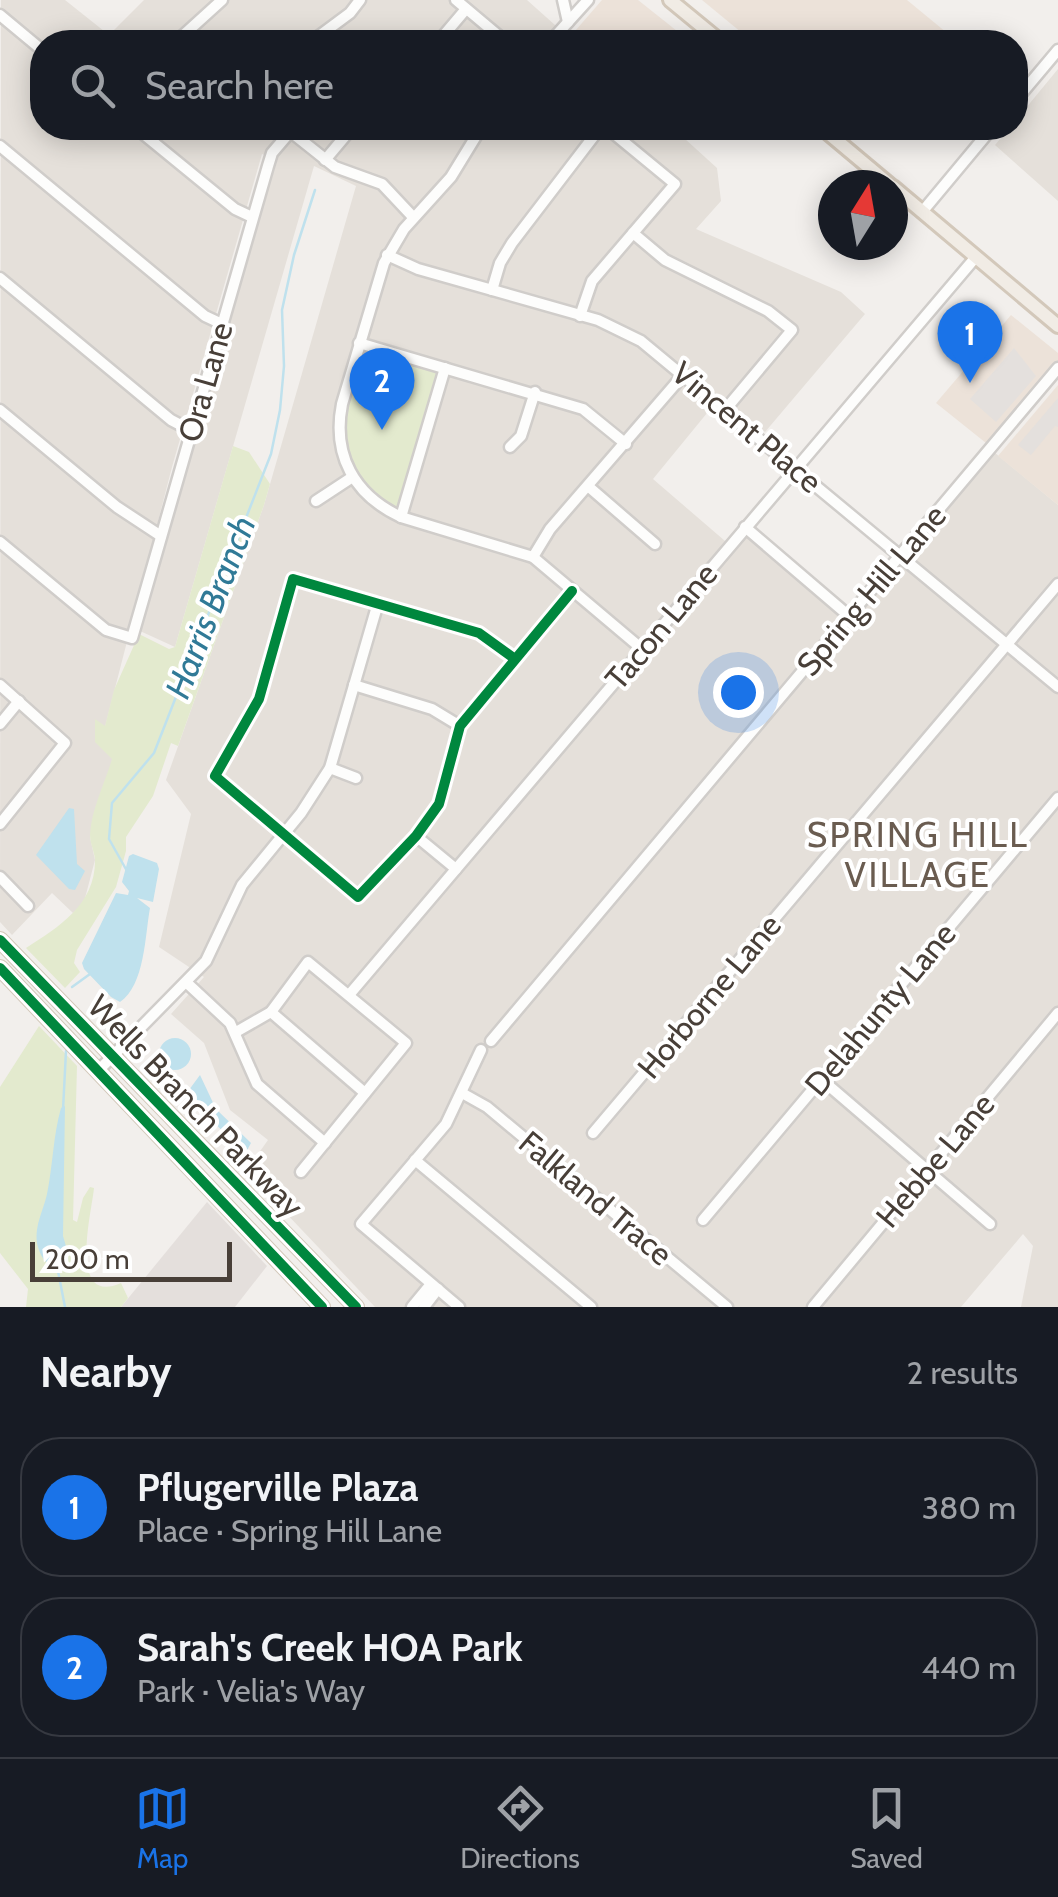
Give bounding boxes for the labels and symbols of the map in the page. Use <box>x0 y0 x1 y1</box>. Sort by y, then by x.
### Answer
north arrow <box>818 170 908 260</box>
pin: 1 <box>938 300 1002 383</box>
street label: Ora Lane <box>169 318 241 446</box>
pin: 2 <box>350 348 414 430</box>
street label: Vincent Place <box>664 353 830 501</box>
street label: Spring Hill Lane <box>788 497 954 683</box>
water label: Harris Branch <box>156 510 264 704</box>
street label: Tacon Lane <box>597 555 725 697</box>
your location <box>713 667 764 718</box>
district label: SPRING HILL VILLAGE <box>807 813 1029 896</box>
street label: Horborne Lane <box>629 906 789 1086</box>
street label: Delahunty Lane <box>796 915 964 1103</box>
street label: Wells Branch Parkway <box>80 987 312 1225</box>
street label: Hebbe Lane <box>868 1085 1002 1235</box>
street label: Falkland Trace <box>511 1123 681 1273</box>
scale bar <box>30 1237 232 1282</box>

